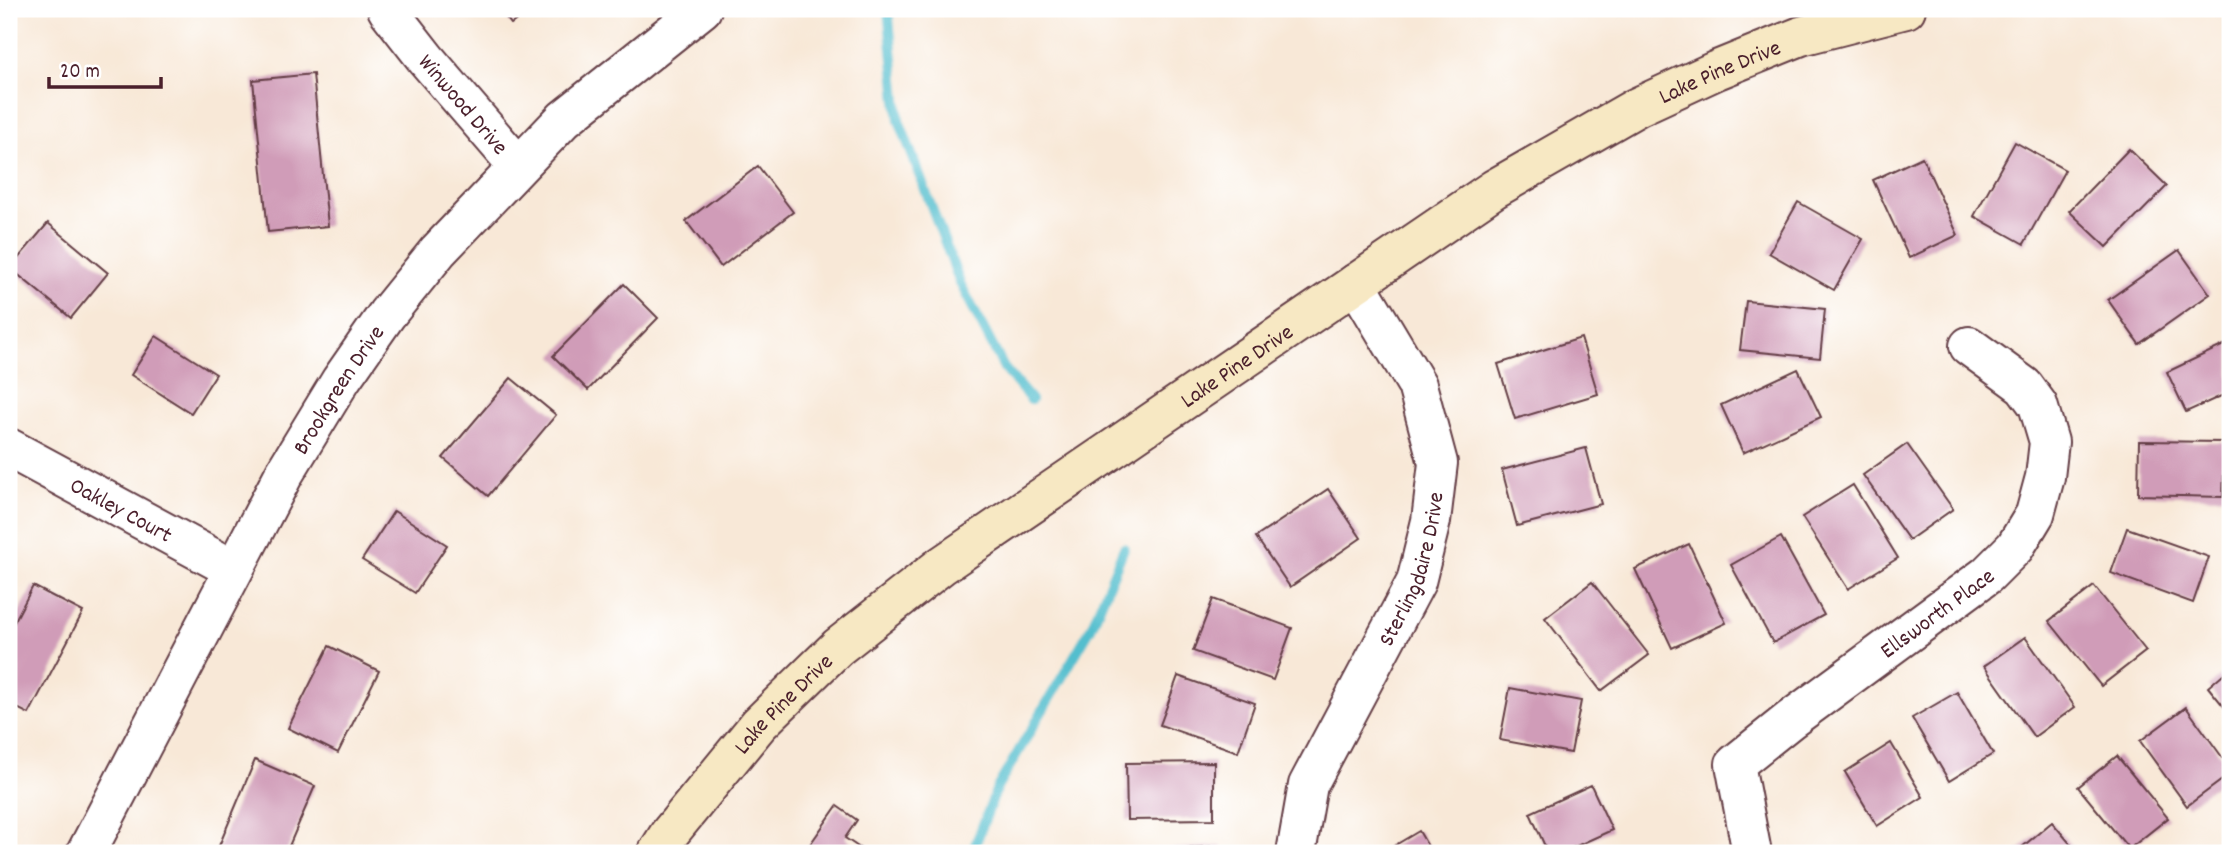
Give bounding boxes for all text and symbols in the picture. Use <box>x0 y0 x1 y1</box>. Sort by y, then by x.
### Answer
street label: Lake Pine Drive <box>1654 33 1786 115</box>
scale bar <box>49 46 161 90</box>
street label: Winwood Drive <box>409 48 514 163</box>
text: 20 m <box>60 58 100 88</box>
street label: Lake Pine Drive <box>1175 317 1301 418</box>
street label: Brookgreen Drive <box>286 319 394 462</box>
street label: Oakley Court <box>63 471 177 553</box>
street label: Sterlingdaire Drive <box>1372 491 1454 653</box>
street label: Ellsworth Place <box>1874 562 2003 668</box>
street label: Lake Pine Drive <box>728 647 842 763</box>

